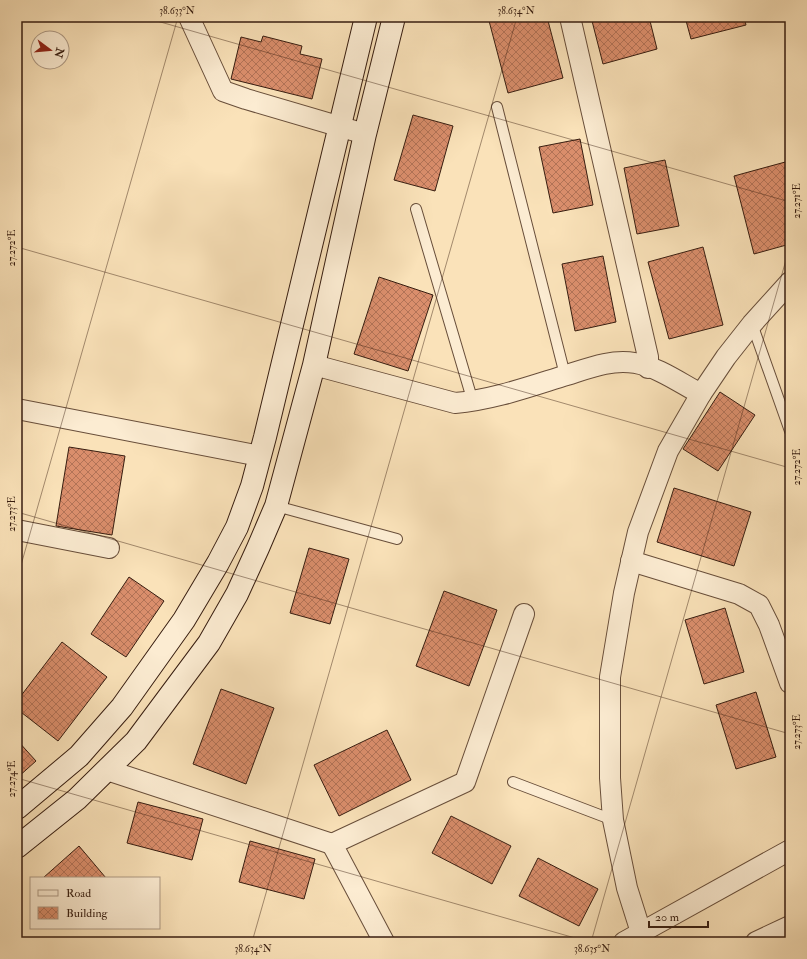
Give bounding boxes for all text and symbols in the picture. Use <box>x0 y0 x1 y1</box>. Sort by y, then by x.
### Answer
text: 38.633°N <box>159 5 195 17</box>
text: 38.634°N <box>497 5 535 17</box>
north arrow <box>30 30 70 70</box>
text: N <box>51 45 67 60</box>
text: 27.271°E <box>791 183 803 219</box>
text: 27.272°E <box>6 230 18 266</box>
text: 27.272°E <box>791 449 803 485</box>
text: 27.273°E <box>6 496 18 532</box>
text: 27.273°E <box>791 714 803 750</box>
text: 27.274°E <box>6 761 18 797</box>
legend <box>30 877 160 929</box>
text: Road <box>66 886 91 901</box>
scale bar <box>649 903 708 929</box>
text: Building <box>66 906 109 921</box>
text: 20 m <box>655 910 680 925</box>
text: 38.634°N <box>234 943 272 955</box>
text: 38.635°N <box>574 943 610 955</box>

